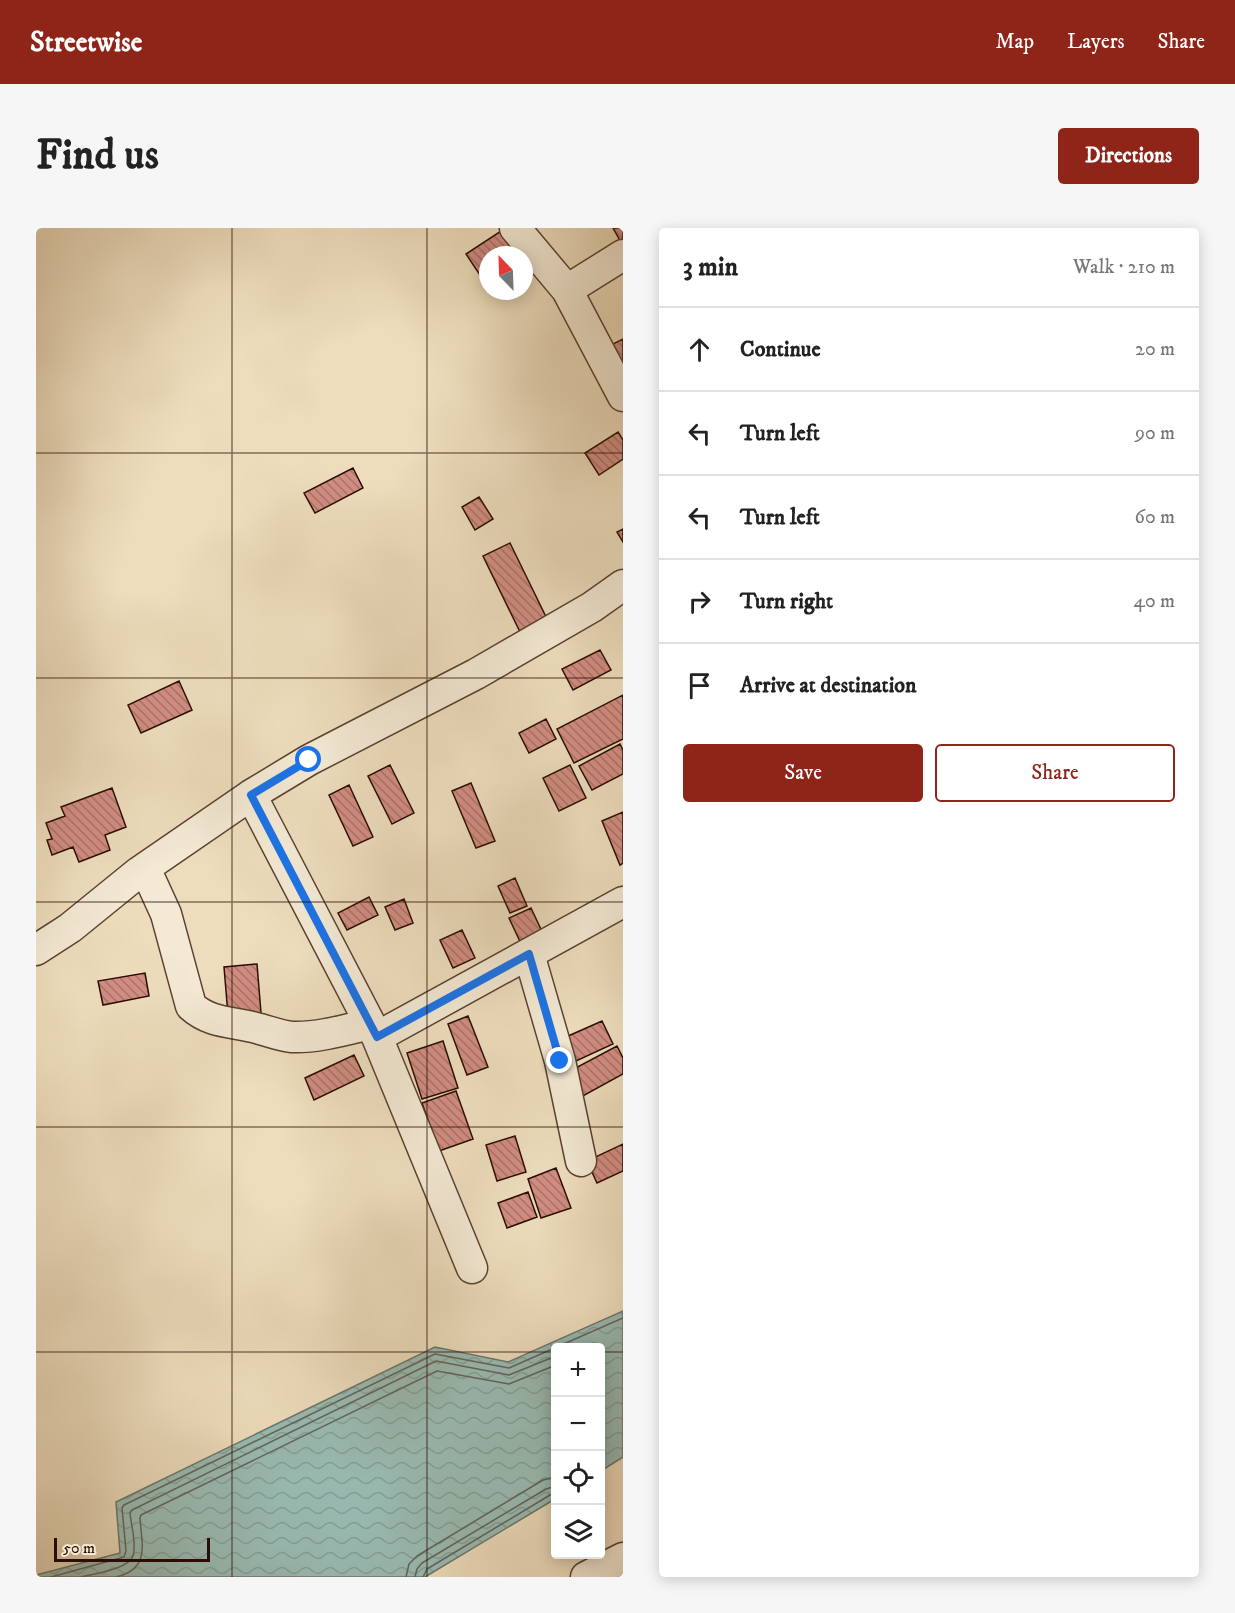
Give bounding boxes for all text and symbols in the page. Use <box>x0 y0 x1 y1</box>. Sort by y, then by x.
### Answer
text: Streetwise <box>30 25 142 60</box>
text: Map <box>995 29 1034 55</box>
text: Layers <box>1067 29 1125 55</box>
text: Share <box>1158 29 1205 55</box>
button: Directions <box>1058 128 1199 184</box>
text: Find us <box>36 130 159 182</box>
north arrow <box>479 246 533 300</box>
text: 3 min <box>683 251 738 284</box>
text: Walk · 210 m <box>1073 255 1175 280</box>
icon: ahead <box>683 333 716 366</box>
text: Continue <box>740 336 821 363</box>
text: 20 m <box>1135 337 1175 362</box>
icon: left <box>683 417 716 450</box>
text: Turn left <box>740 420 820 447</box>
text: 90 m <box>1135 421 1175 446</box>
icon: left <box>683 501 716 534</box>
text: Turn left <box>740 504 820 531</box>
text: 60 m <box>1135 505 1175 530</box>
icon: right <box>683 585 716 618</box>
text: Turn right <box>740 588 833 615</box>
text: 40 m <box>1133 589 1175 614</box>
icon: arrive <box>683 669 716 702</box>
text: Arrive at destination <box>740 672 917 699</box>
button: Save <box>683 744 923 802</box>
button: Share <box>935 744 1175 802</box>
route start <box>295 746 321 772</box>
route end <box>546 1047 572 1073</box>
map controls <box>551 1343 605 1559</box>
button: + <box>551 1343 605 1397</box>
button: − <box>551 1397 605 1451</box>
button: locate <box>551 1451 605 1505</box>
button: layers <box>551 1505 605 1559</box>
scale bar <box>54 1535 210 1562</box>
text: 50 m <box>63 1538 95 1558</box>

